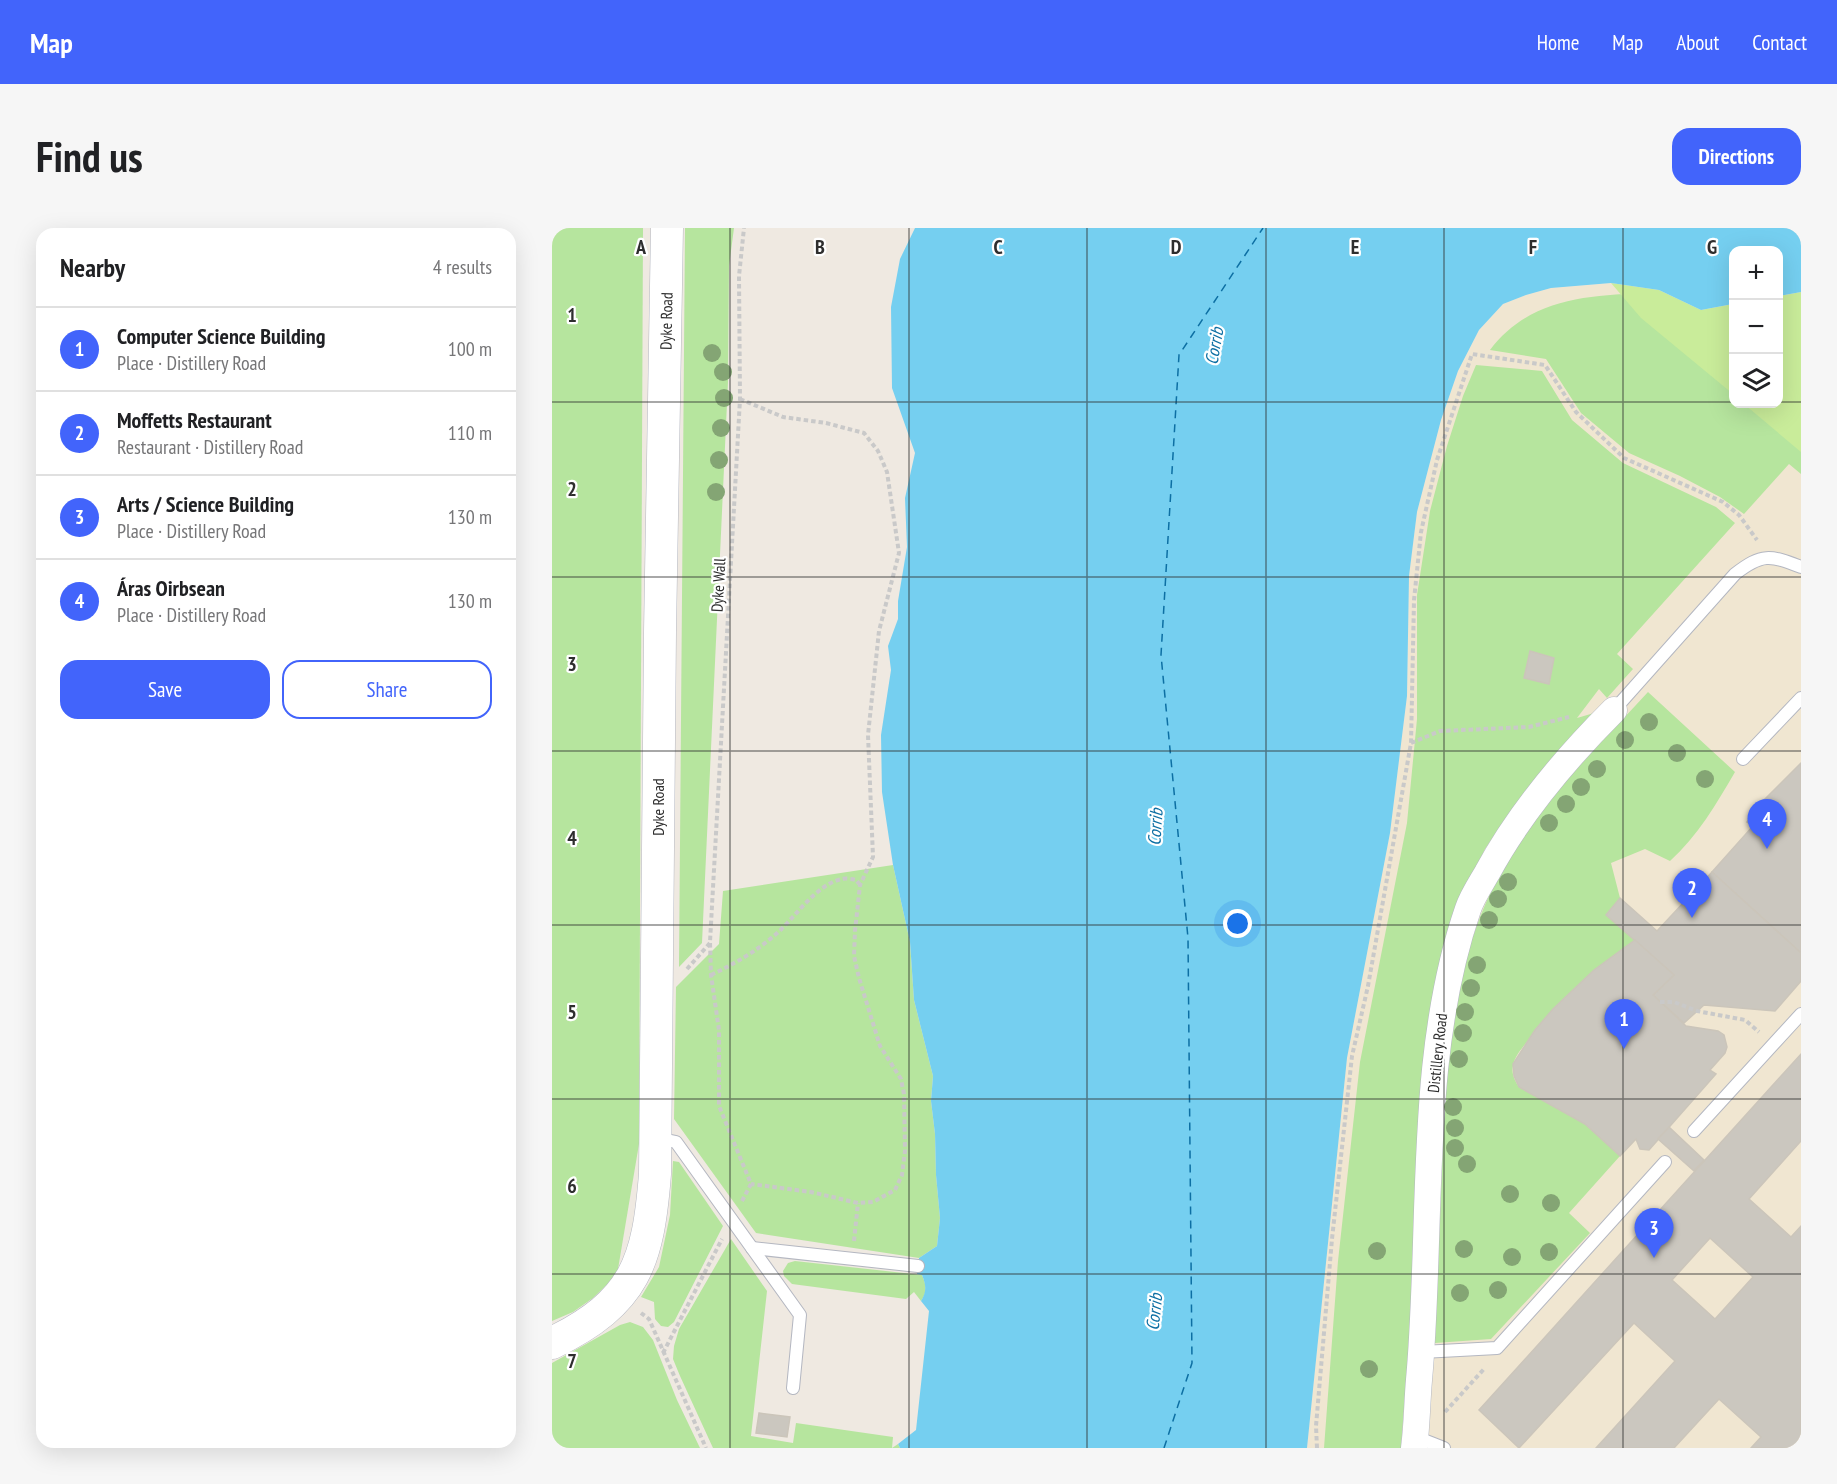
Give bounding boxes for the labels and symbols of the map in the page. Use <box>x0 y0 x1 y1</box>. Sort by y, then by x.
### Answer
text: A <box>635 234 647 260</box>
text: B <box>815 234 825 260</box>
text: C <box>993 234 1003 260</box>
text: D <box>1171 234 1182 260</box>
text: E <box>1351 234 1359 260</box>
text: F <box>1529 234 1537 260</box>
text: G <box>1707 234 1717 260</box>
street label: Dyke Road <box>655 292 677 350</box>
text: 1 <box>567 302 577 328</box>
water label: Corrib <box>1199 325 1229 366</box>
text: 2 <box>567 476 577 502</box>
street label: Dyke Wall <box>707 557 729 613</box>
text: 3 <box>567 651 577 677</box>
street label: Dyke Road <box>648 778 668 836</box>
pin: 4 <box>1748 800 1786 849</box>
water label: Corrib <box>1142 807 1168 846</box>
text: 4 <box>567 825 577 851</box>
pin: 2 <box>1672 868 1712 918</box>
your location <box>1223 909 1252 938</box>
text: 5 <box>567 999 577 1025</box>
pin: 1 <box>1604 1000 1644 1049</box>
street label: Distillery Road <box>1423 1012 1451 1094</box>
text: 6 <box>567 1173 577 1199</box>
pin: 3 <box>1634 1208 1674 1258</box>
water label: Corrib <box>1141 1291 1167 1332</box>
text: 7 <box>567 1348 577 1374</box>

